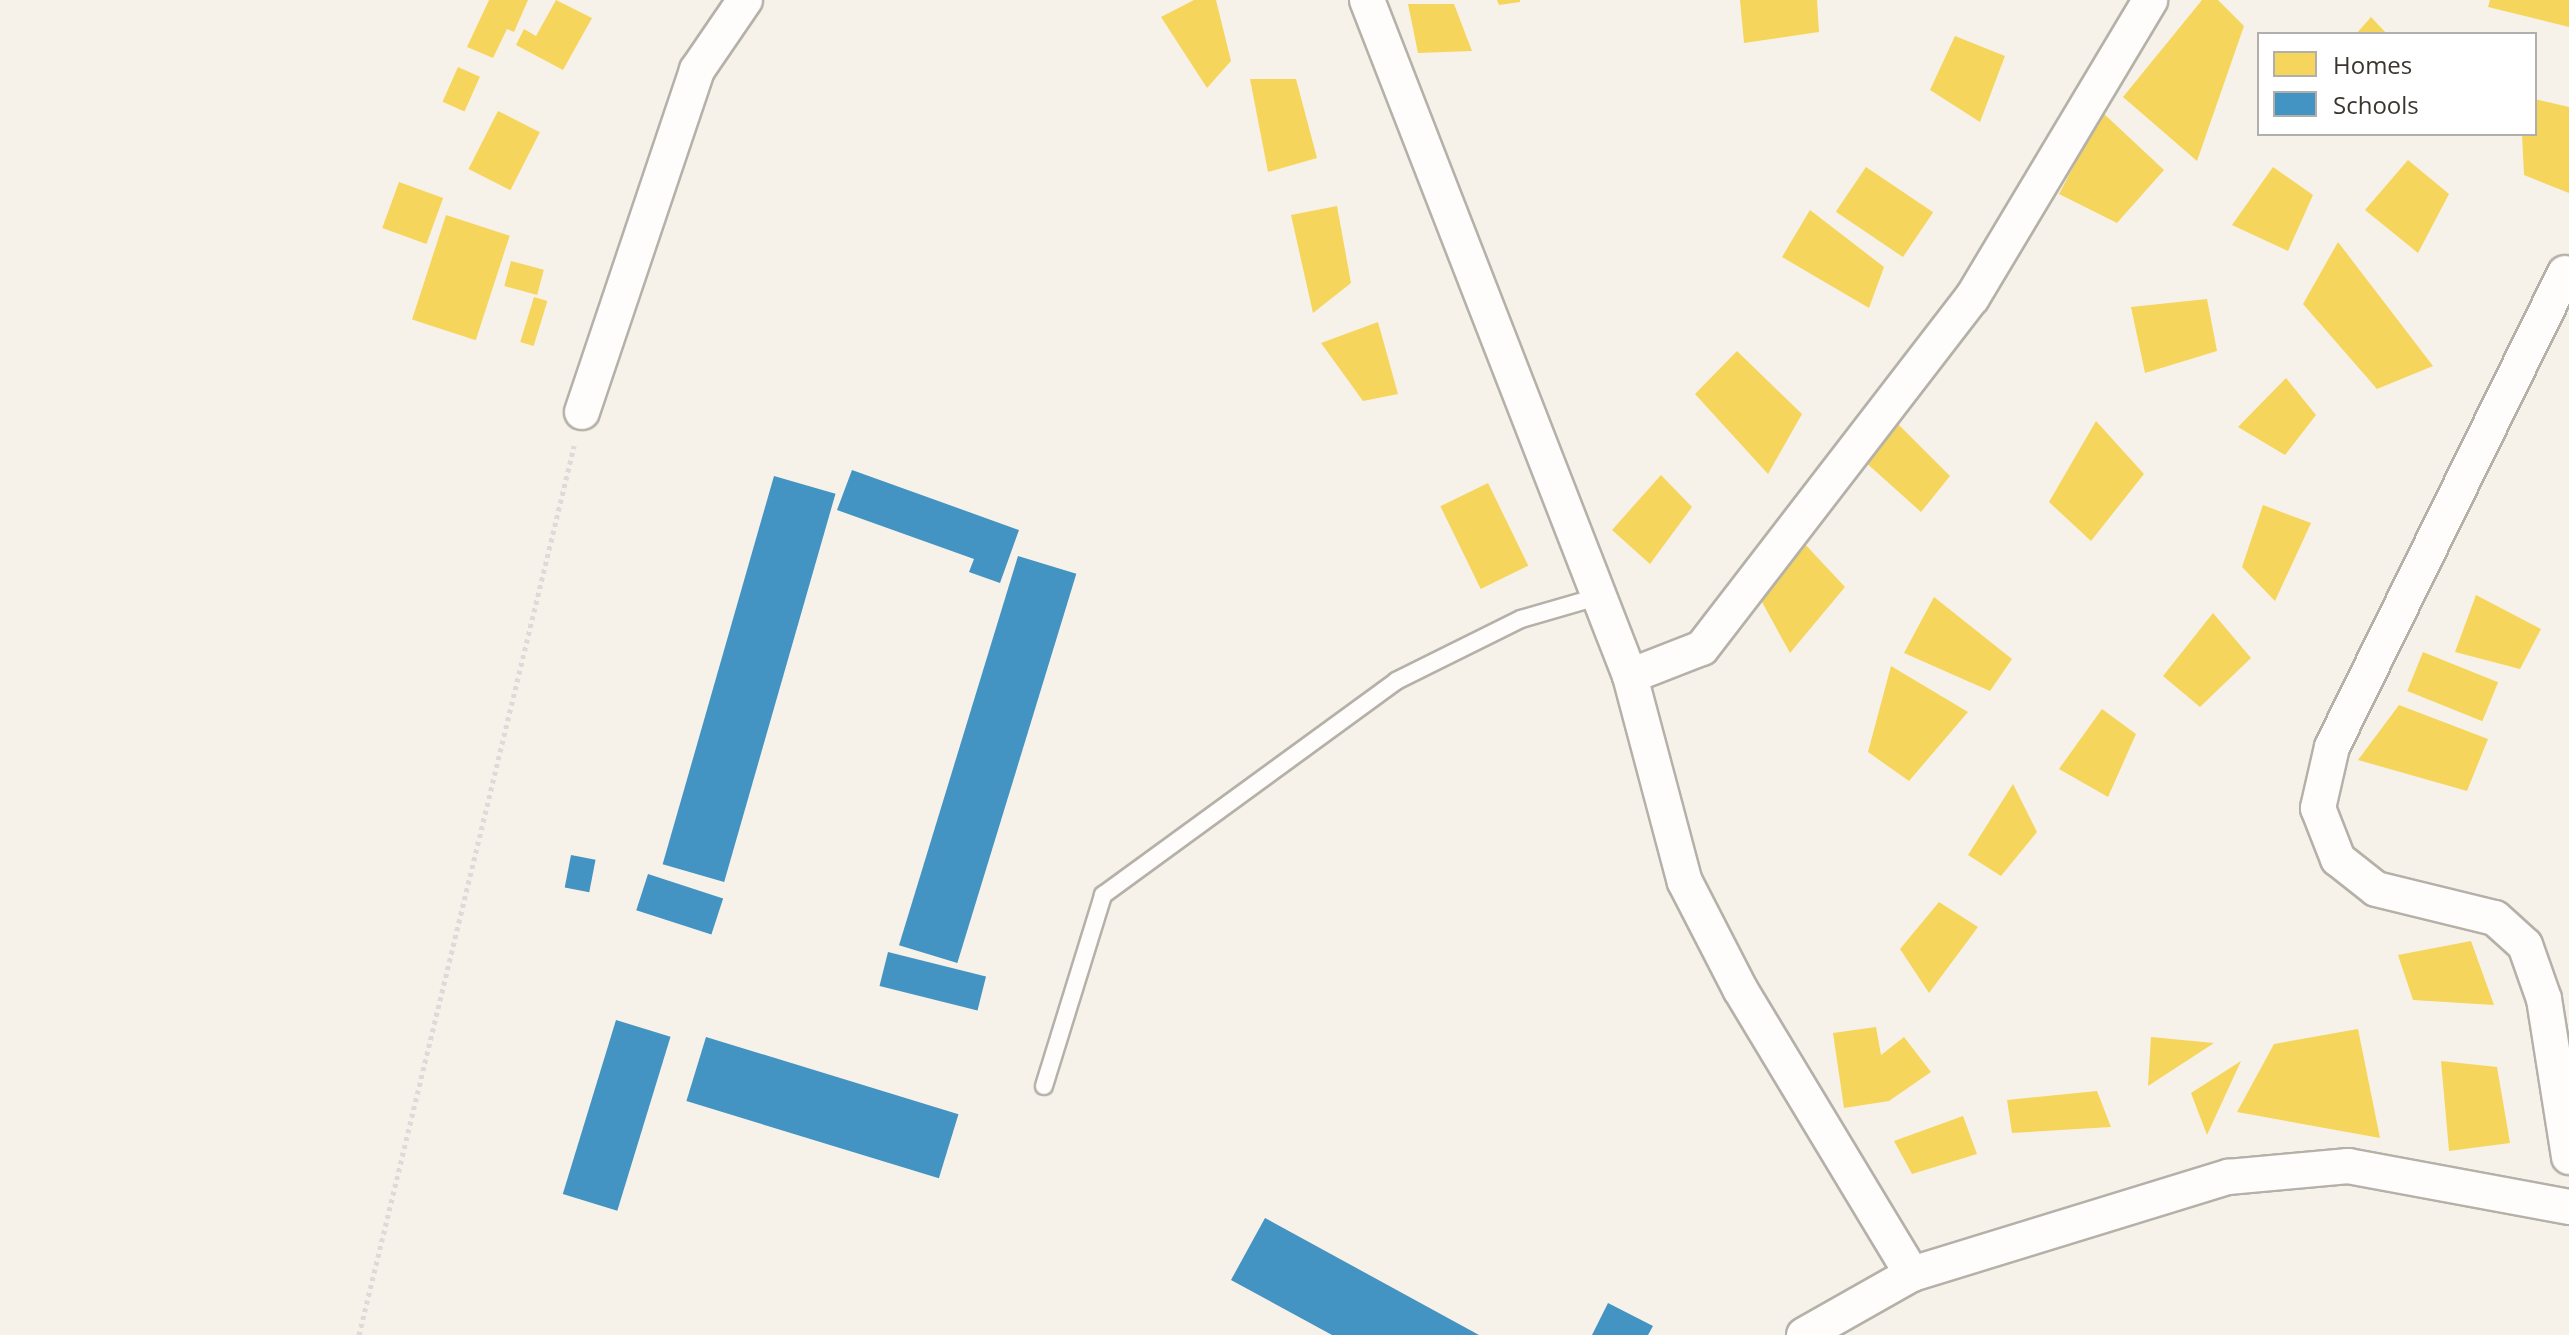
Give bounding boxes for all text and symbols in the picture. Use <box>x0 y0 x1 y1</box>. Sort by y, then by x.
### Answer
legend <box>2257 32 2537 136</box>
text: Homes <box>2333 48 2412 81</box>
text: Schools <box>2333 88 2419 121</box>

